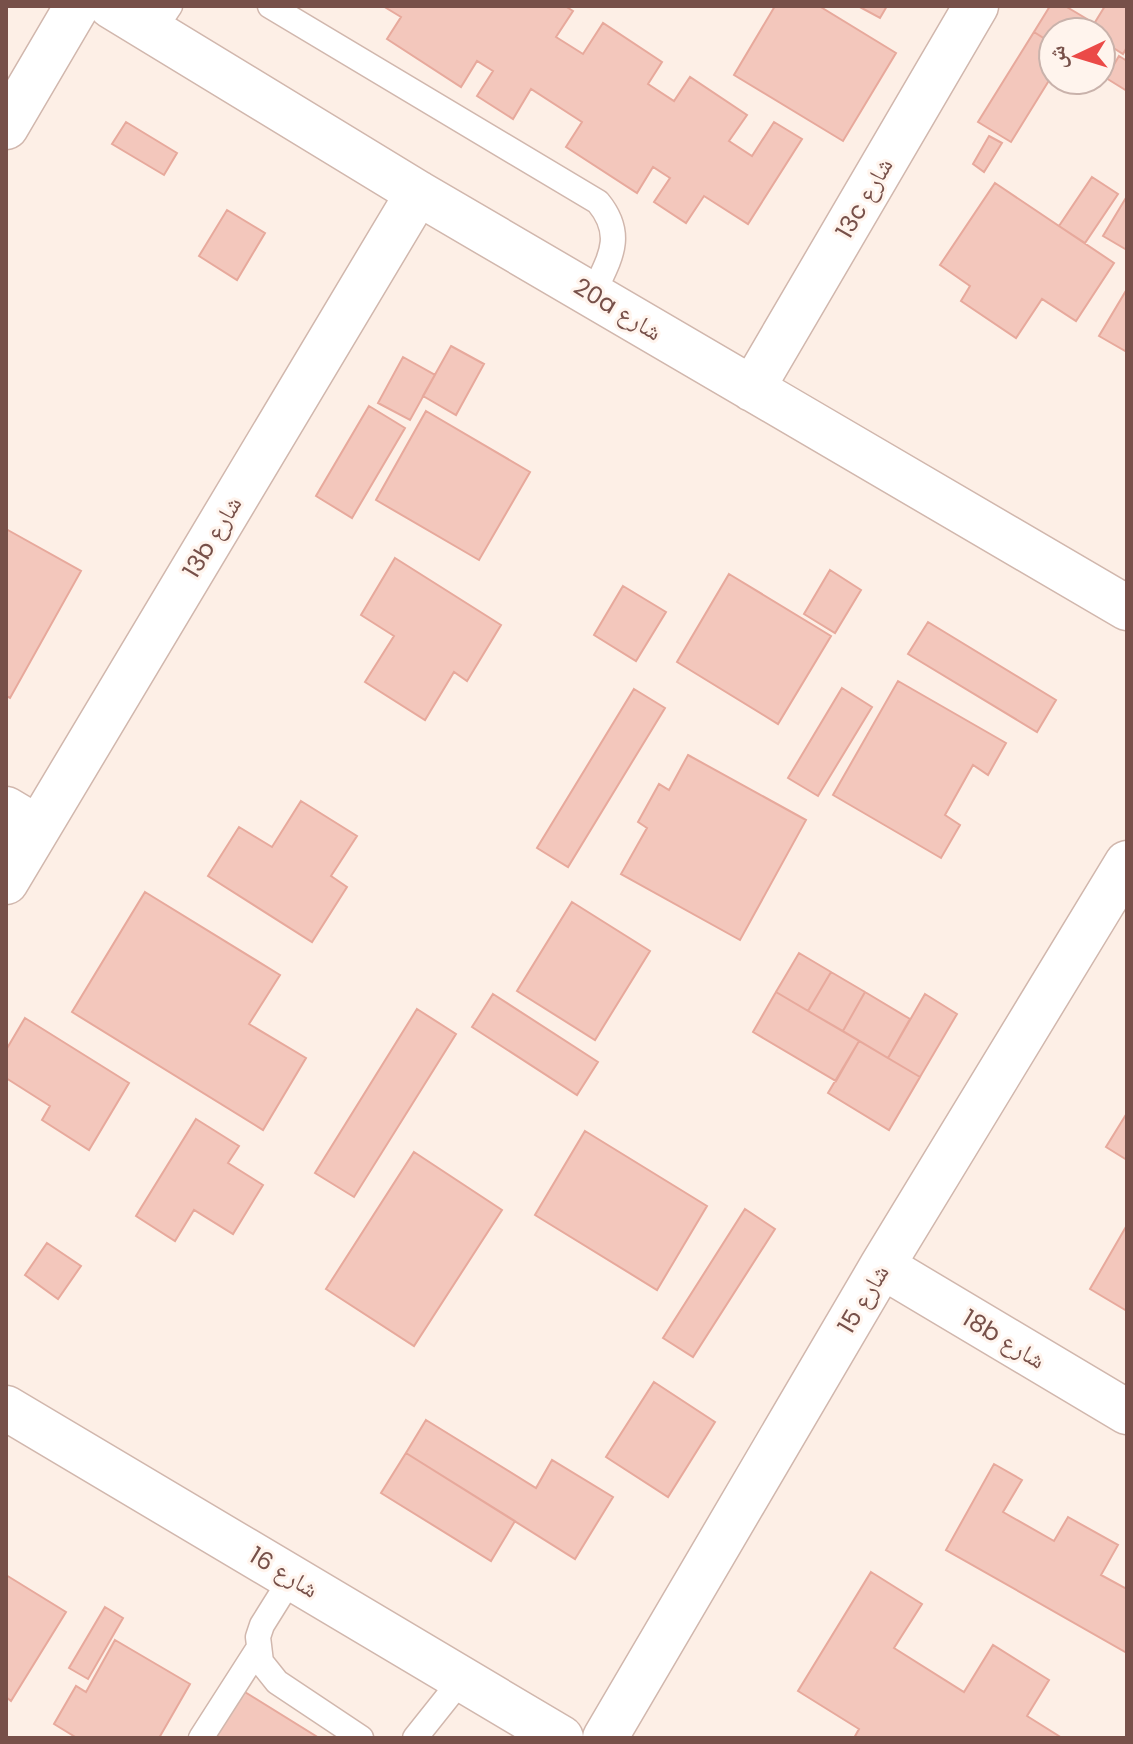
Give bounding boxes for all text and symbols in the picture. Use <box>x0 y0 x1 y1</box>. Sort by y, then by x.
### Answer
north arrow <box>1037 16 1117 96</box>
text: ش <box>1041 45 1074 70</box>
street label: 13c شارع <box>828 151 900 245</box>
street label: 20a شارع <box>568 270 668 348</box>
street label: 13b شارع <box>175 490 249 584</box>
street label: شارع 15 <box>830 1258 896 1340</box>
street label: 18b شارع <box>956 1301 1052 1377</box>
street label: شارع 16 <box>243 1539 325 1605</box>

